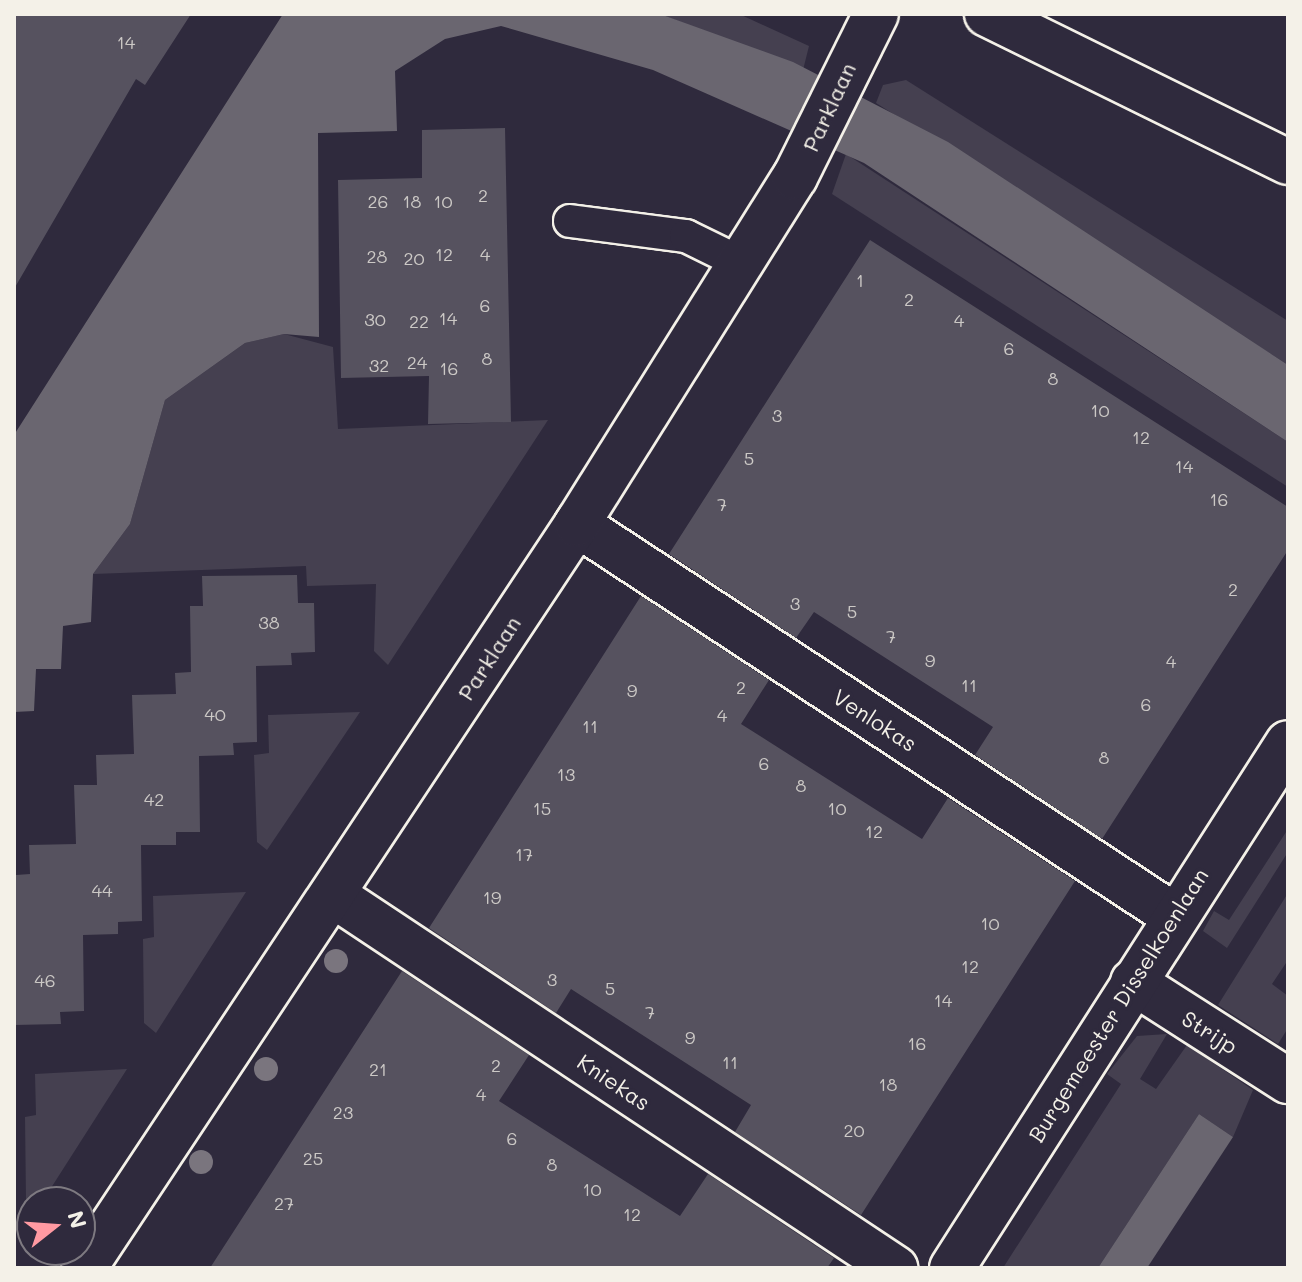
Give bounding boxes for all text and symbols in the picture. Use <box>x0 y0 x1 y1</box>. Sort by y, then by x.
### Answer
house number: 14 <box>117 31 135 53</box>
street label: Parklaan <box>797 58 861 156</box>
house number: 2 <box>478 184 488 206</box>
house number: 26 <box>368 190 388 212</box>
house number: 18 <box>403 190 421 212</box>
house number: 10 <box>433 190 453 212</box>
house number: 12 <box>435 243 453 265</box>
house number: 4 <box>480 243 490 265</box>
house number: 28 <box>367 245 387 267</box>
house number: 20 <box>403 247 425 269</box>
house number: 1 <box>856 269 864 291</box>
house number: 2 <box>904 288 914 310</box>
house number: 6 <box>480 294 490 316</box>
house number: 14 <box>439 307 457 329</box>
house number: 30 <box>364 308 386 330</box>
house number: 4 <box>954 309 964 331</box>
house number: 22 <box>409 310 429 332</box>
house number: 6 <box>1004 337 1014 359</box>
house number: 8 <box>482 347 492 369</box>
house number: 24 <box>407 351 427 373</box>
house number: 32 <box>369 354 389 376</box>
house number: 16 <box>440 357 458 379</box>
house number: 8 <box>1048 367 1058 389</box>
house number: 10 <box>1090 399 1110 421</box>
house number: 3 <box>772 404 782 426</box>
house number: 12 <box>1132 426 1150 448</box>
house number: 5 <box>744 447 754 469</box>
house number: 14 <box>1175 455 1193 477</box>
house number: 16 <box>1210 488 1228 510</box>
house number: 7 <box>717 493 727 515</box>
house number: 2 <box>1228 578 1238 600</box>
house number: 3 <box>790 592 800 614</box>
house number: 5 <box>847 600 857 622</box>
house number: 38 <box>258 611 280 633</box>
street label: Parklaan <box>452 611 526 705</box>
house number: 7 <box>886 625 896 647</box>
house number: 9 <box>925 649 935 671</box>
house number: 4 <box>1166 650 1176 672</box>
house number: 11 <box>961 674 977 696</box>
house number: 2 <box>736 676 746 698</box>
house number: 9 <box>627 679 637 701</box>
street label: Venlokas <box>828 683 922 757</box>
house number: 6 <box>1141 693 1151 715</box>
house number: 40 <box>204 703 226 725</box>
house number: 4 <box>717 704 727 726</box>
house number: 11 <box>582 715 598 737</box>
house number: 8 <box>1099 746 1109 768</box>
house number: 6 <box>759 752 769 774</box>
house number: 13 <box>557 763 575 785</box>
house number: 8 <box>796 774 806 796</box>
house number: 42 <box>144 788 164 810</box>
house number: 15 <box>533 797 551 819</box>
house number: 10 <box>827 797 847 819</box>
house number: 12 <box>865 820 883 842</box>
house number: 17 <box>515 843 533 865</box>
street label: Burgemeester Disselkoenlaan <box>1023 863 1213 1147</box>
house number: 44 <box>91 879 113 901</box>
house number: 19 <box>483 886 501 908</box>
house number: 10 <box>980 912 1000 934</box>
house number: 12 <box>961 955 979 977</box>
house number: 3 <box>547 968 557 990</box>
house number: 46 <box>34 969 56 991</box>
house number: 5 <box>605 977 615 999</box>
house number: 14 <box>934 989 952 1011</box>
house number: 7 <box>645 1001 655 1023</box>
street label: Strijp <box>1177 1005 1243 1059</box>
house number: 9 <box>685 1026 695 1048</box>
house number: 16 <box>908 1032 926 1054</box>
street label: Kniekas <box>573 1048 655 1116</box>
house number: 11 <box>722 1051 738 1073</box>
house number: 2 <box>491 1054 501 1076</box>
house number: 21 <box>369 1058 387 1080</box>
house number: 18 <box>879 1073 897 1095</box>
house number: 4 <box>476 1083 486 1105</box>
house number: 23 <box>333 1101 353 1123</box>
house number: 20 <box>843 1119 865 1141</box>
house number: 6 <box>507 1127 517 1149</box>
house number: 25 <box>303 1147 323 1169</box>
house number: 8 <box>547 1153 557 1175</box>
house number: 10 <box>582 1178 602 1200</box>
north arrow <box>16 1186 96 1266</box>
house number: 27 <box>274 1192 294 1214</box>
house number: 12 <box>623 1203 641 1225</box>
text: N <box>61 1207 94 1232</box>

